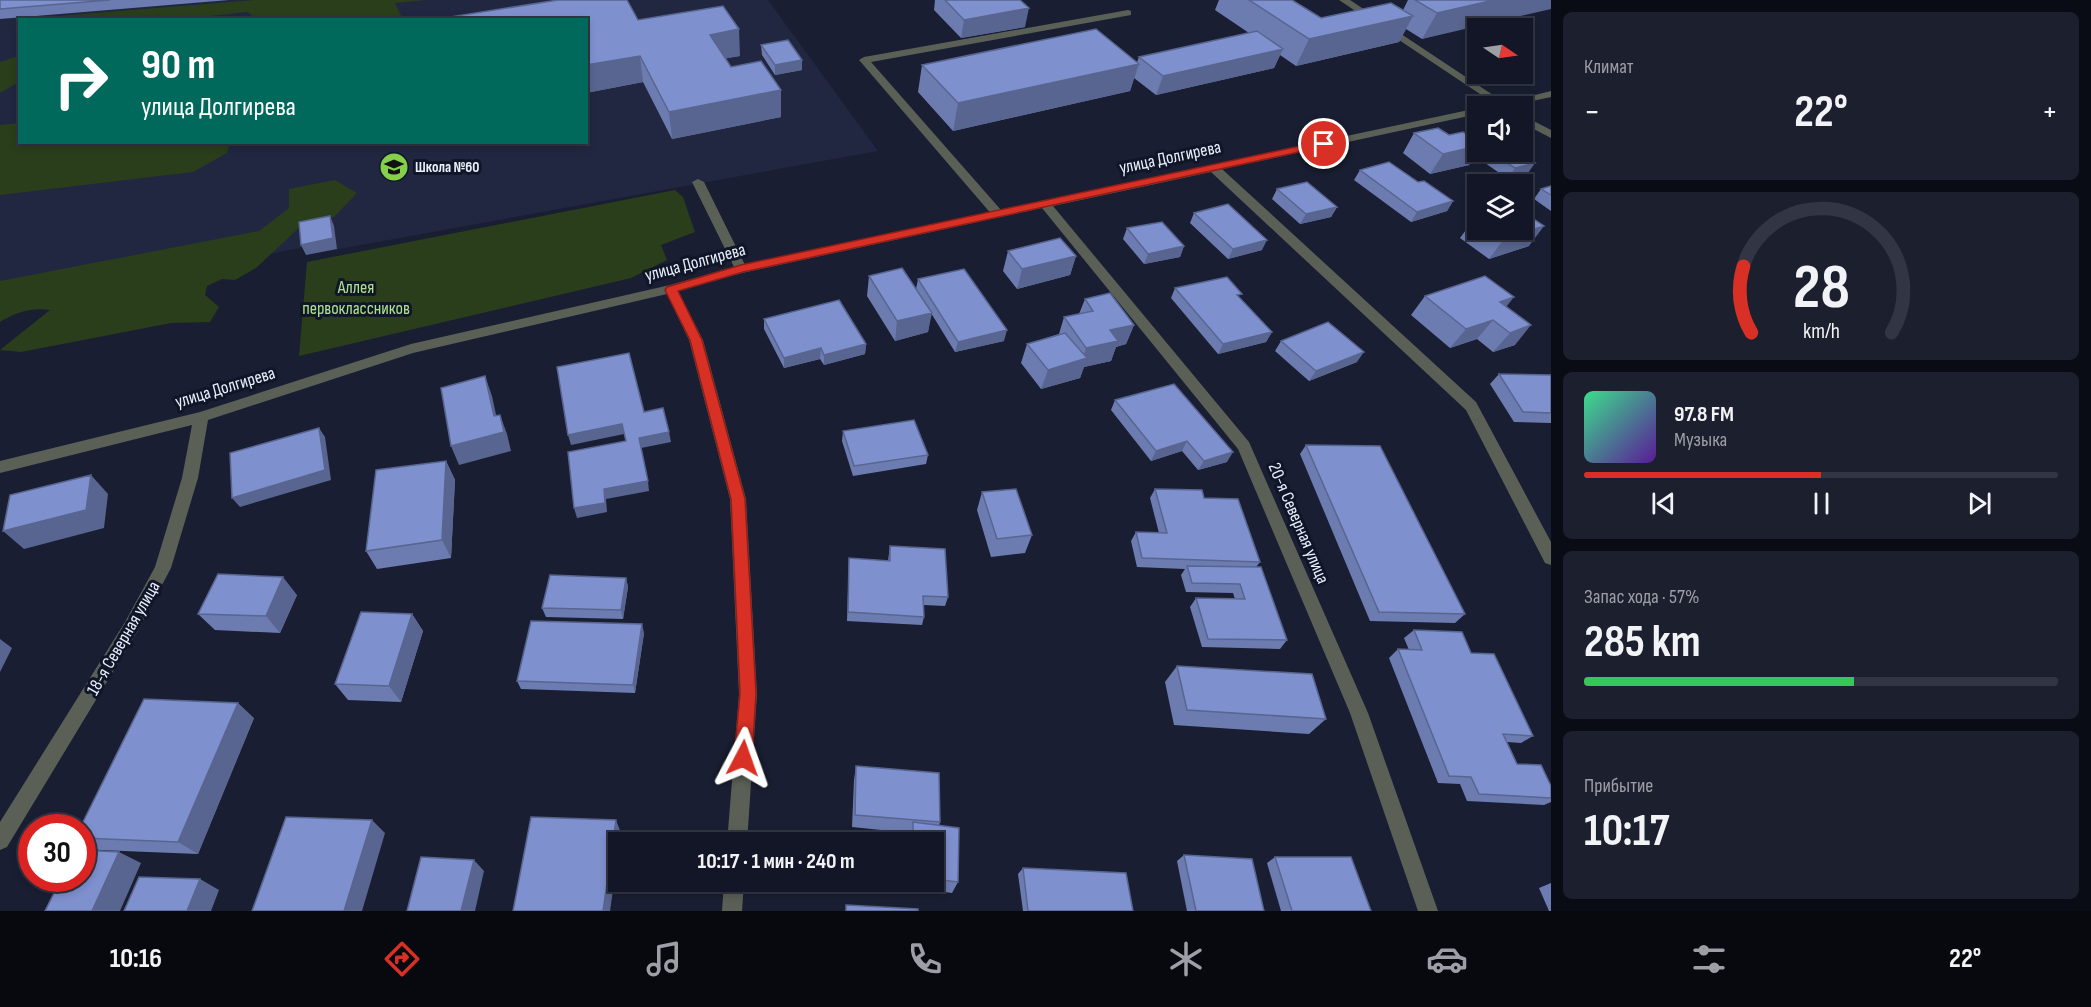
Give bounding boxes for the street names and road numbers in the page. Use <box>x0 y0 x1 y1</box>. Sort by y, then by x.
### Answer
street label: улица Долгирева <box>1117 136 1223 178</box>
street label: улица Долгирева <box>643 239 748 286</box>
street label: улица Долгирева <box>173 362 278 413</box>
street label: 20-я Северная улица <box>1264 460 1334 587</box>
street label: 18-я Северная улица <box>82 577 165 699</box>

